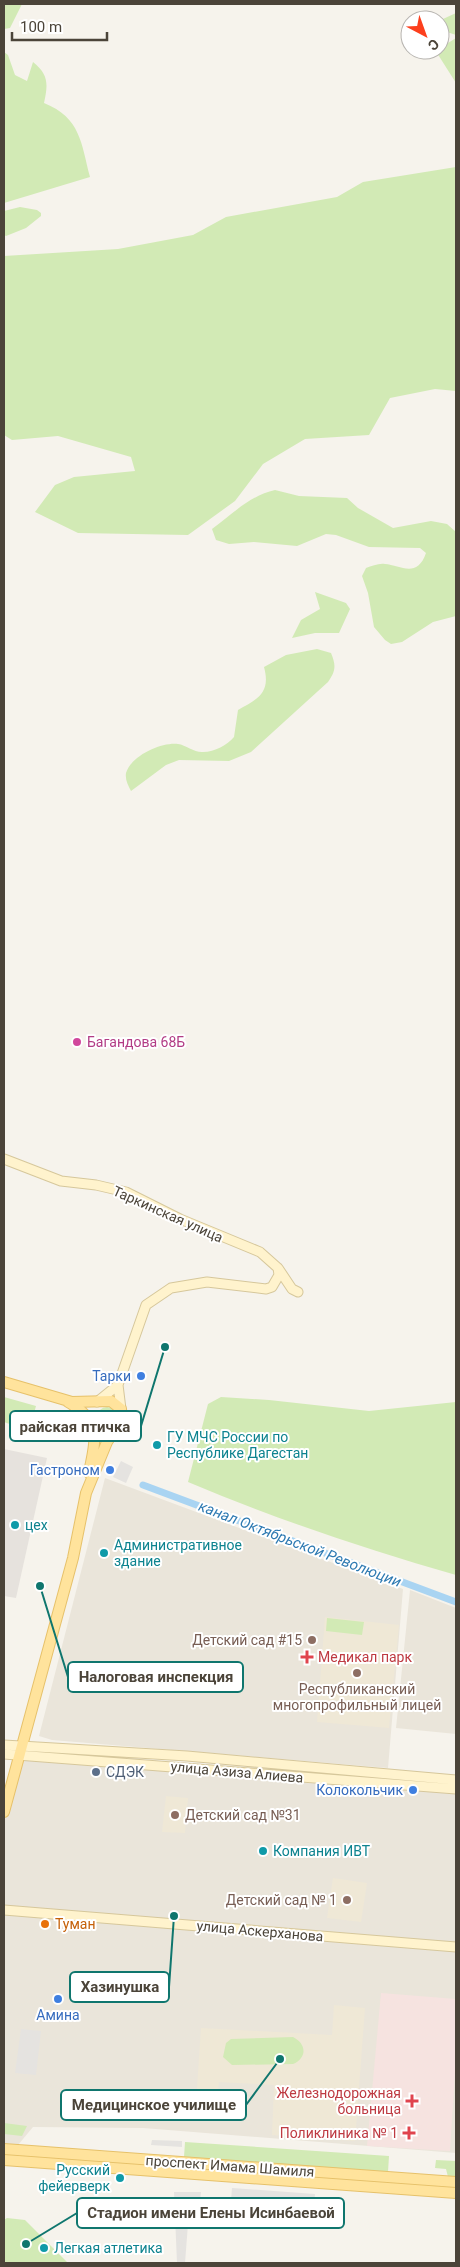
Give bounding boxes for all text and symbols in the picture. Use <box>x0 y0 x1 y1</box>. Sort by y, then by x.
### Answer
scale bar <box>12 10 108 42</box>
north arrow <box>400 10 450 60</box>
text: 100 m <box>20 18 62 36</box>
text: С <box>425 36 442 54</box>
place label: Багандова 68Б <box>87 1034 185 1050</box>
marker: Багандова 68Б <box>71 1036 83 1048</box>
street label: Таркинская улица <box>110 1183 226 1245</box>
place label: Тарки <box>92 1368 131 1384</box>
marker: Тарки <box>135 1370 147 1382</box>
callout: райская птичка <box>10 1411 141 1441</box>
text: райская птичка <box>20 1418 130 1436</box>
place label: ГУ МЧС России по Республике Дагестан <box>167 1429 308 1461</box>
marker: ГУ МЧС России по Республике Дагестан <box>151 1439 163 1451</box>
place label: Гастроном <box>30 1462 100 1478</box>
marker: Гастроном <box>104 1464 116 1476</box>
water label: канал Октябрьской Революции <box>196 1497 404 1591</box>
place label: цех <box>25 1517 48 1533</box>
marker: цех <box>9 1519 21 1531</box>
place label: Административное здание <box>114 1537 242 1569</box>
marker: Административное здание <box>98 1547 110 1559</box>
place label: Детский сад #15 <box>192 1632 302 1648</box>
marker: Детский сад #15 <box>306 1634 318 1646</box>
place label: Медикал парк <box>318 1649 412 1665</box>
marker: Медикал парк <box>300 1650 314 1664</box>
callout: Налоговая инспекция <box>68 1662 243 1692</box>
marker: Республиканский многопрофильный лицей <box>351 1667 363 1679</box>
text: Налоговая инспекция <box>79 1668 233 1686</box>
place label: Республиканский многопрофильный лицей <box>273 1681 441 1713</box>
street label: улица Азиза Алиева <box>170 1758 304 1786</box>
place label: СДЭК <box>106 1764 144 1780</box>
marker: СДЭК <box>90 1766 102 1778</box>
place label: Колокольчик <box>316 1782 403 1798</box>
marker: Колокольчик <box>407 1784 419 1796</box>
place label: Детский сад №31 <box>185 1807 301 1823</box>
marker: Детский сад №31 <box>169 1809 181 1821</box>
place label: Компания ИВТ <box>273 1843 371 1859</box>
marker: Компания ИВТ <box>257 1845 269 1857</box>
place label: Детский сад № 1 <box>226 1892 337 1908</box>
marker: Детский сад № 1 <box>341 1894 353 1906</box>
place label: Туман <box>55 1916 96 1932</box>
street label: улица Аскерханова <box>196 1917 324 1945</box>
marker: Туман <box>39 1918 51 1930</box>
callout: Хазинушка <box>70 1972 169 2002</box>
text: Хазинушка <box>81 1978 159 1996</box>
marker: Амина <box>52 1993 64 2005</box>
place label: Амина <box>36 2007 80 2023</box>
place label: Железнодорожная больница <box>277 2085 401 2117</box>
callout: Медицинское училище <box>61 2090 246 2120</box>
marker: Железнодорожная больница <box>405 2094 419 2108</box>
text: Медицинское училище <box>72 2096 236 2114</box>
place label: Поликлиника № 1 <box>280 2125 398 2141</box>
marker: Поликлиника № 1 <box>402 2126 416 2140</box>
street label: проспект Имама Шамиля <box>145 2152 315 2180</box>
place label: Русский фейерверк <box>38 2162 110 2194</box>
marker: Русский фейерверк <box>114 2172 126 2184</box>
callout: Стадион имени Елены Исинбаевой <box>77 2198 344 2228</box>
text: Стадион имени Елены Исинбаевой <box>87 2204 335 2222</box>
place label: Легкая атлетика <box>54 2240 163 2256</box>
marker: Легкая атлетика <box>38 2242 50 2254</box>

